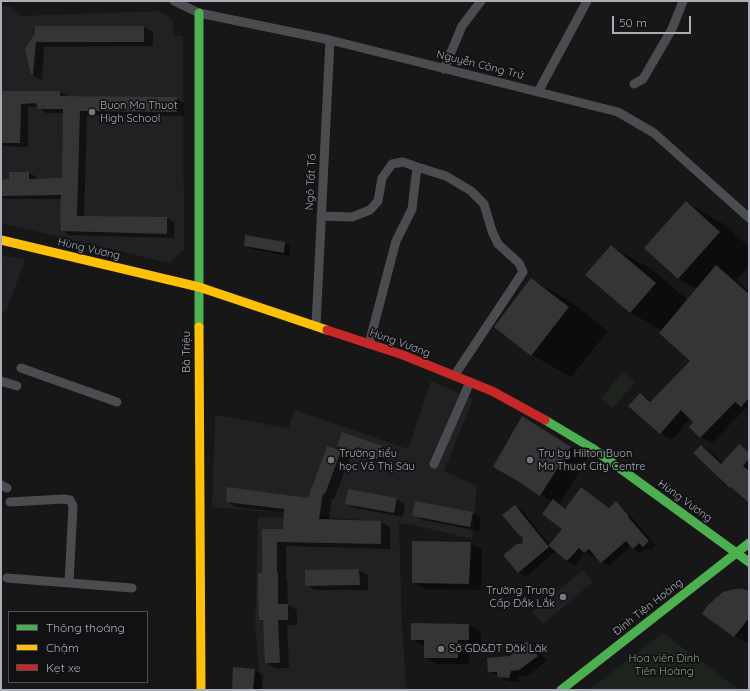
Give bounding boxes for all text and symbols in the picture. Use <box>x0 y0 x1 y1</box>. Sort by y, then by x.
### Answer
scale bar <box>614 8 693 34</box>
text: 50 m <box>619 15 647 30</box>
street label: Nguyễn Công Trứ <box>435 48 525 82</box>
place label: Buon Ma Thuot High School <box>100 99 178 125</box>
marker: Buon Ma Thuot High School <box>87 107 97 117</box>
street label: Ngô Tất Tố <box>303 153 319 211</box>
street label: Hùng Vương <box>56 235 122 263</box>
street label: Hùng Vương <box>368 326 432 360</box>
street label: Bà Triệu <box>180 331 194 373</box>
place label: Trường tiểu học Võ Thị Sáu <box>339 447 415 473</box>
place label: Tru by Hilton Buon Ma Thuot City Centre <box>538 447 646 473</box>
marker: Trường tiểu học Võ Thị Sáu <box>326 455 336 465</box>
marker: Tru by Hilton Buon Ma Thuot City Centre <box>525 455 535 465</box>
street label: Hùng Vương <box>655 477 715 525</box>
street label: Đinh Tiên Hoàng <box>610 576 686 638</box>
place label: Trường Trung Cấp Đắk Lắk <box>486 584 555 610</box>
marker: Trường Trung Cấp Đắk Lắk <box>558 592 568 602</box>
legend <box>8 611 148 683</box>
text: Thông thoáng <box>46 620 125 635</box>
text: Chậm <box>46 640 79 655</box>
place label: Sở GD&ĐT Đăk Lăk <box>449 642 547 656</box>
marker: Sở GD&ĐT Đăk Lăk <box>436 644 446 654</box>
park label: Hoa viên Đinh Tiên Hoàng <box>629 652 699 678</box>
text: Kẹt xe <box>46 660 80 675</box>

